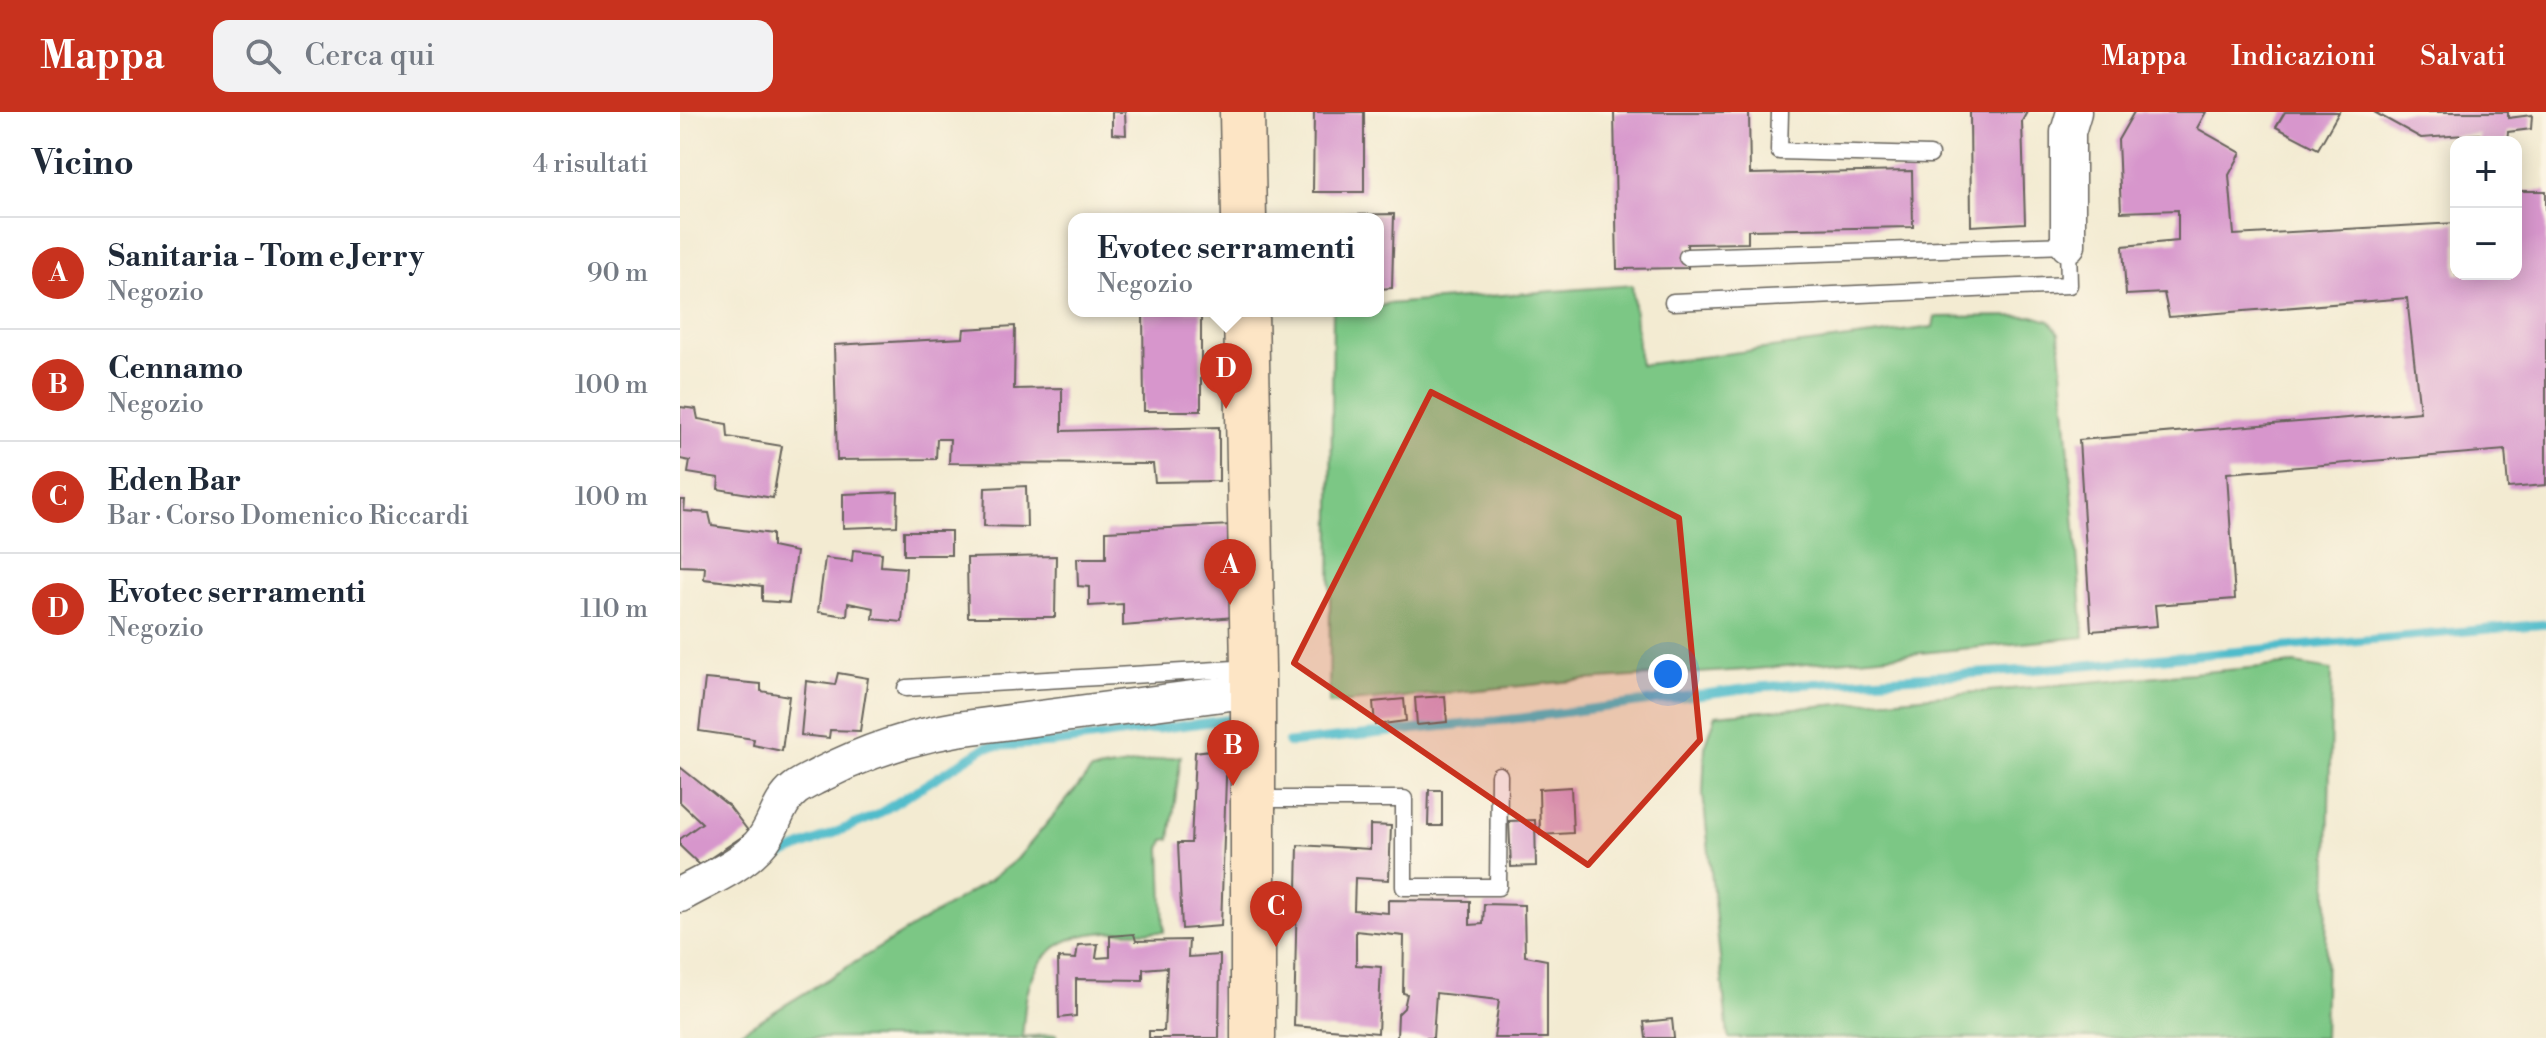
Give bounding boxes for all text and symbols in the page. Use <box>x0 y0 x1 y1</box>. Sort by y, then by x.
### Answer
search box <box>213 20 773 92</box>
text: Mappa <box>40 33 165 80</box>
icon: search <box>241 34 285 78</box>
text: Cerca qui <box>305 37 435 75</box>
text: Mappa <box>2102 39 2187 74</box>
text: Indicazioni <box>2231 39 2376 74</box>
text: Salvati <box>2420 39 2506 74</box>
map controls <box>2450 136 2522 280</box>
button: + <box>2450 136 2522 208</box>
text: Vicino <box>32 143 134 185</box>
text: 4 risultati <box>532 148 648 180</box>
button: − <box>2450 208 2522 280</box>
popup <box>1068 213 1384 317</box>
text: Evotec serramenti <box>1097 230 1355 268</box>
text: Sanitaria - Tom e Jerry <box>108 238 424 276</box>
text: A <box>49 257 67 289</box>
text: 90 m <box>587 257 648 289</box>
text: Negozio <box>1097 268 1193 300</box>
text: Negozio <box>108 276 204 308</box>
pin: D <box>1200 343 1252 409</box>
text: Cennamo <box>108 350 243 388</box>
text: B <box>48 369 68 401</box>
text: 100 m <box>575 369 648 401</box>
text: Negozio <box>108 388 204 420</box>
text: Eden Bar <box>108 462 241 500</box>
text: C <box>49 481 67 513</box>
text: 100 m <box>575 481 648 513</box>
text: Bar · Corso Domenico Riccardi <box>108 500 469 532</box>
pin: A <box>1204 539 1256 605</box>
text: Evotec serramenti <box>108 574 366 612</box>
text: D <box>48 593 68 625</box>
text: 110 m <box>580 593 648 625</box>
text: Negozio <box>108 612 204 644</box>
your location <box>1648 654 1688 694</box>
pin: B <box>1207 720 1259 786</box>
pin: C <box>1250 881 1302 947</box>

